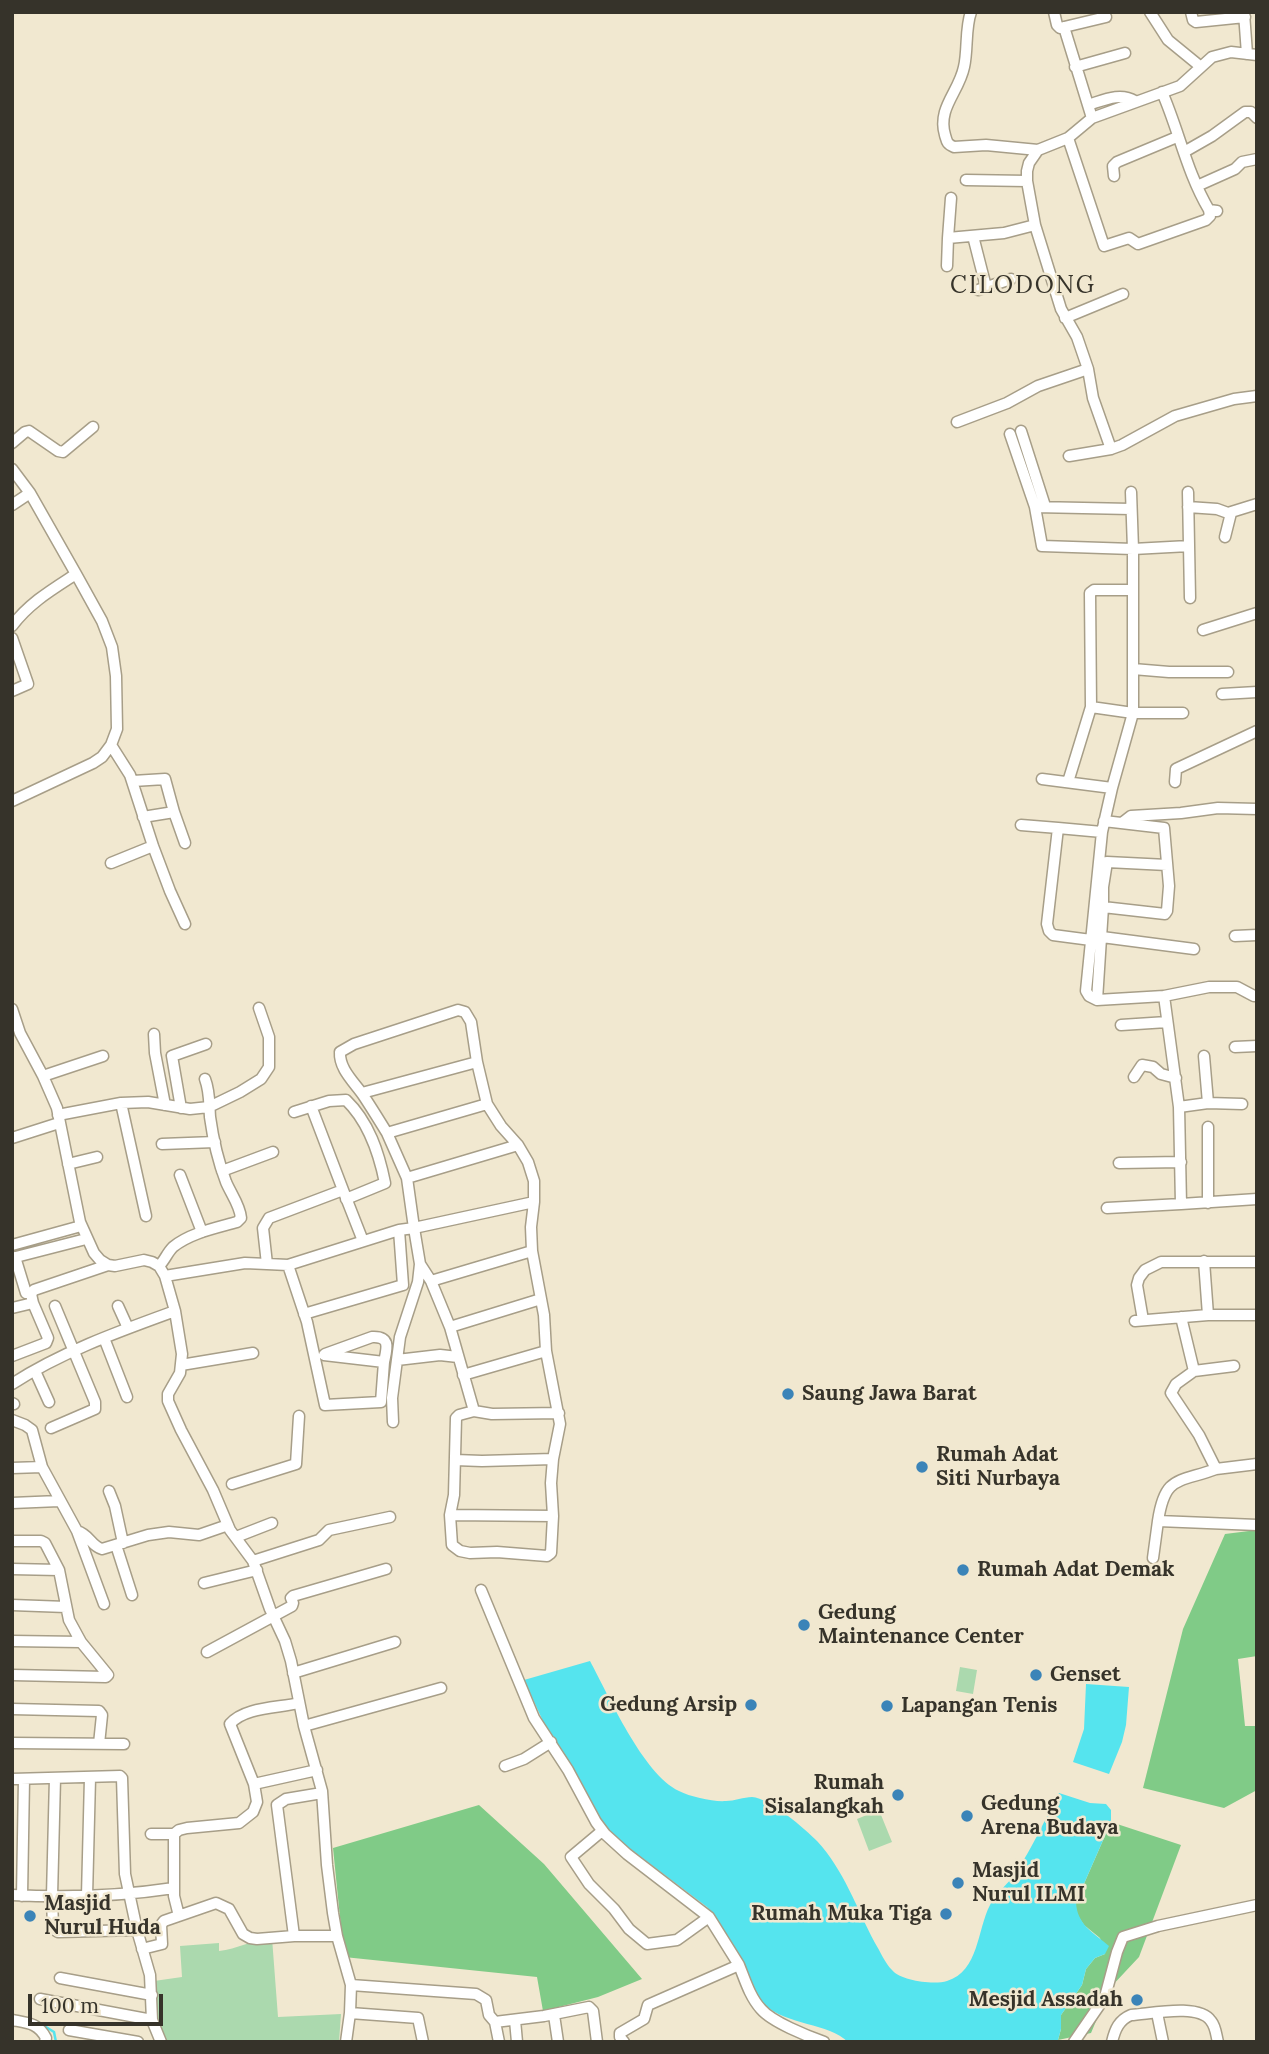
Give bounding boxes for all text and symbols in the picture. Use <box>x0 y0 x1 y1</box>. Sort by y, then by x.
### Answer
district label: CILODONG <box>951 272 1095 300</box>
place label: Saung Jawa Barat <box>802 1381 977 1407</box>
marker: Saung Jawa Barat <box>780 1386 796 1402</box>
place label: Rumah Adat Siti Nurbaya <box>936 1442 1060 1492</box>
marker: Rumah Adat Siti Nurbaya <box>914 1459 930 1475</box>
place label: Rumah Adat Demak <box>977 1557 1175 1583</box>
marker: Rumah Adat Demak <box>955 1562 971 1578</box>
place label: Gedung Maintenance Center <box>818 1600 1024 1650</box>
marker: Gedung Maintenance Center <box>796 1617 812 1633</box>
place label: Genset <box>1050 1662 1121 1688</box>
marker: Genset <box>1028 1667 1044 1683</box>
place label: Gedung Arsip <box>600 1692 737 1718</box>
place label: Lapangan Tenis <box>901 1693 1058 1719</box>
marker: Gedung Arsip <box>743 1697 759 1713</box>
marker: Lapangan Tenis <box>879 1698 895 1714</box>
place label: Rumah Sisalangkah <box>765 1770 884 1820</box>
marker: Rumah Sisalangkah <box>890 1787 906 1803</box>
place label: Gedung Arena Budaya <box>981 1791 1118 1841</box>
marker: Gedung Arena Budaya <box>959 1808 975 1824</box>
place label: Masjid Nurul ILMI <box>972 1858 1085 1908</box>
marker: Masjid Nurul ILMI <box>950 1875 966 1891</box>
place label: Masjid Nurul Huda <box>44 1891 161 1941</box>
place label: Rumah Muka Tiga <box>751 1901 932 1927</box>
marker: Rumah Muka Tiga <box>938 1906 954 1922</box>
marker: Masjid Nurul Huda <box>22 1908 38 1924</box>
scale bar <box>32 1980 166 2024</box>
place label: Mesjid Assadah <box>969 1987 1123 2013</box>
text: 100 m <box>41 1992 99 2019</box>
marker: Mesjid Assadah <box>1129 1992 1145 2008</box>

